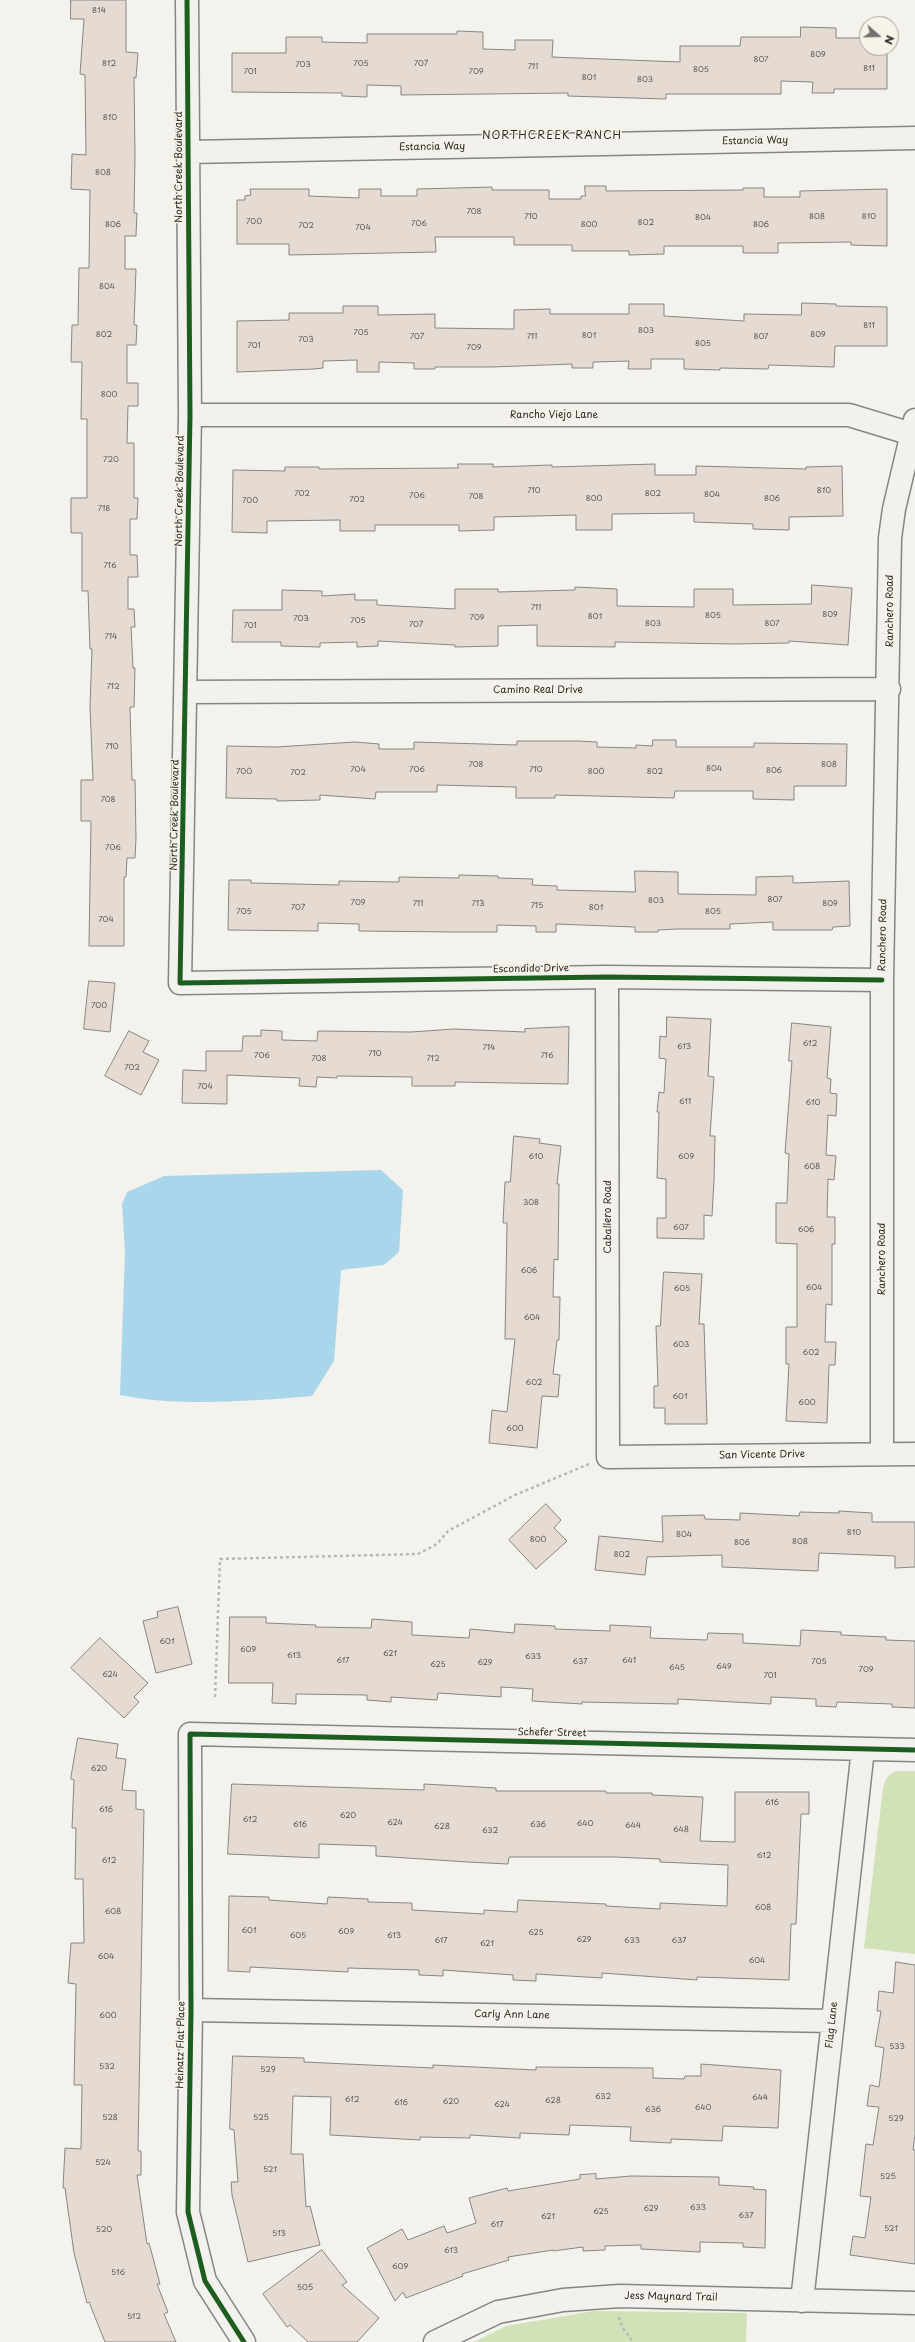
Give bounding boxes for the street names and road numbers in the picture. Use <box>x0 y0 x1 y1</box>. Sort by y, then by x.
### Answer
street label: North Creek Boulevard <box>173 111 185 223</box>
street label: Estancia Way <box>722 134 788 148</box>
street label: Estancia Way <box>399 140 465 154</box>
street label: Rancho Viejo Lane <box>510 409 598 421</box>
street label: North Creek Boulevard <box>173 435 187 547</box>
street label: Ranchero Road <box>884 575 896 647</box>
street label: Camino Real Drive <box>493 684 583 696</box>
street label: North Creek Boulevard <box>168 759 182 871</box>
street label: Ranchero Road <box>876 899 890 971</box>
street label: Escondido Drive <box>493 962 569 976</box>
street label: Caballero Road <box>602 1180 614 1254</box>
street label: Ranchero Road <box>876 1223 888 1295</box>
street label: San Vicente Drive <box>719 1448 805 1462</box>
street label: Schefer Street <box>517 1726 587 1740</box>
street label: Heinatz Flat Place <box>174 2001 188 2089</box>
street label: Flag Lane <box>824 2001 840 2049</box>
street label: Carly Ann Lane <box>474 2008 550 2022</box>
street label: Jess Maynard Trail <box>624 2290 718 2304</box>

